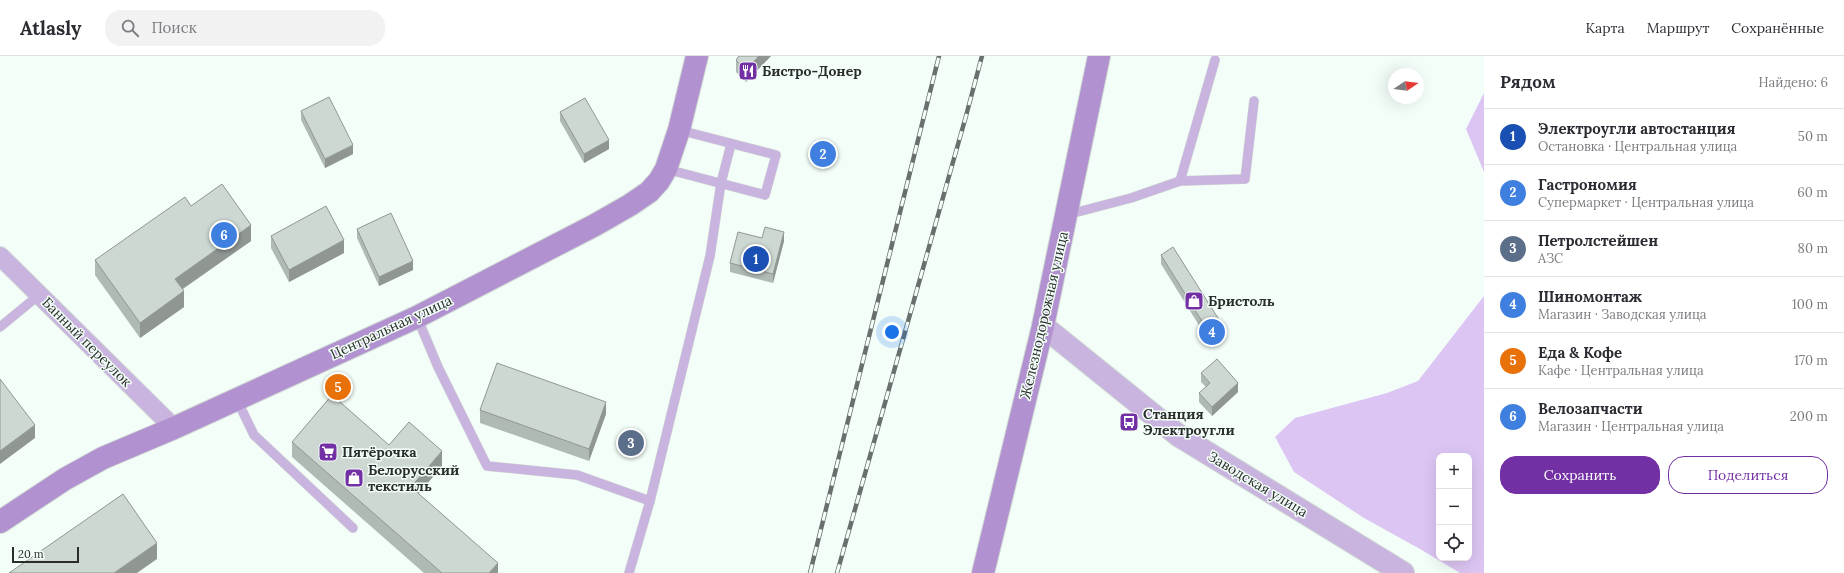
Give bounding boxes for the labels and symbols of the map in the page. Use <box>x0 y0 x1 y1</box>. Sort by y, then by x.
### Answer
restaurant icon: Бистро-Донер <box>737 60 759 82</box>
place label: Бистро-Донер <box>762 62 862 80</box>
north arrow <box>1388 68 1424 104</box>
pin: 2 <box>810 139 836 169</box>
pin: 6 <box>211 220 237 250</box>
street label: Железнодорожная улица <box>1016 229 1072 401</box>
pin: 1 <box>743 244 769 274</box>
shop icon: Бристоль <box>1183 290 1205 312</box>
street label: Центральная улица <box>327 291 455 363</box>
place label: Бристоль <box>1208 292 1275 310</box>
street label: Банный переулок <box>38 293 136 391</box>
pin: 4 <box>1199 317 1225 347</box>
your location <box>882 322 902 342</box>
pin: 5 <box>325 372 351 402</box>
place label: Станция Электроугли <box>1143 405 1235 439</box>
bus stop icon: Станция Электроугли <box>1118 411 1140 433</box>
pin: 3 <box>618 428 644 458</box>
supermarket icon: Пятёрочка <box>317 441 339 463</box>
place label: Пятёрочка <box>342 443 417 461</box>
street label: Заводская улица <box>1205 447 1311 521</box>
place label: Белорусский текстиль <box>368 461 459 495</box>
shop icon: Белорусский текстиль <box>343 467 365 489</box>
scale bar <box>12 545 79 564</box>

